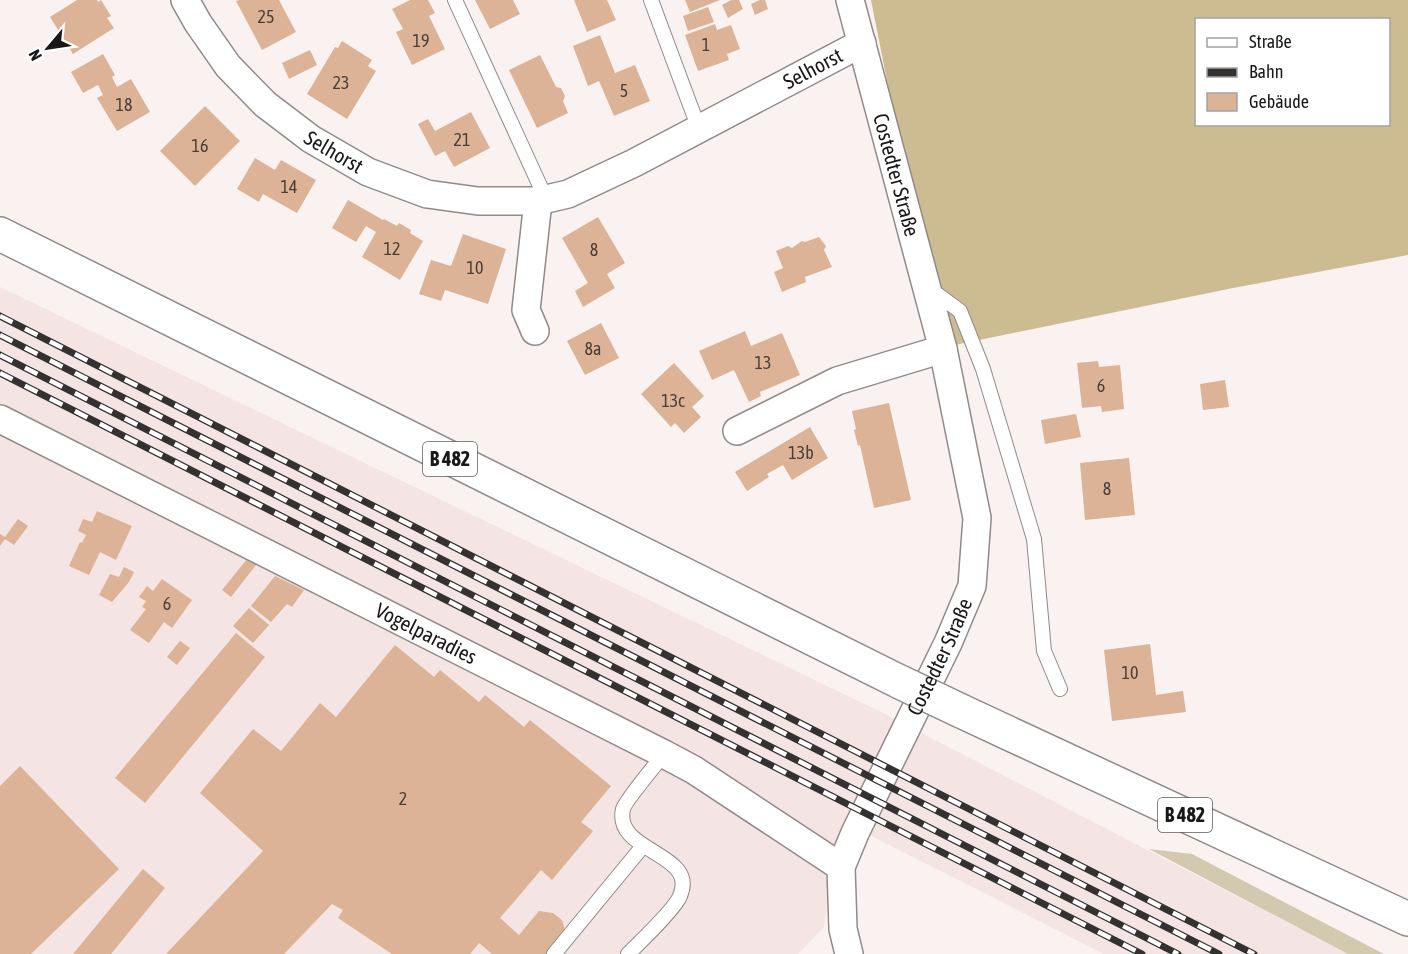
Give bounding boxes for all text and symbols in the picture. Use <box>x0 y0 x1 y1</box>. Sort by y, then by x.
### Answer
house number: 25 <box>258 6 274 27</box>
north arrow <box>18 18 78 78</box>
legend <box>1195 18 1390 126</box>
house number: 19 <box>413 30 429 51</box>
text: Straße <box>1249 31 1292 52</box>
house number: 1 <box>702 34 710 55</box>
street label: Selhorst <box>779 42 846 93</box>
text: N <box>25 47 45 64</box>
text: Bahn <box>1249 61 1283 82</box>
house number: 23 <box>333 72 349 93</box>
house number: 5 <box>620 80 628 101</box>
text: Gebäude <box>1249 91 1309 112</box>
house number: 18 <box>116 94 132 115</box>
street label: Costedter Straße <box>869 111 925 239</box>
street label: Selhorst <box>300 125 368 178</box>
house number: 21 <box>454 129 470 150</box>
house number: 16 <box>192 135 208 156</box>
house number: 14 <box>281 176 297 197</box>
house number: 12 <box>384 238 400 259</box>
house number: 8 <box>590 239 598 260</box>
house number: 10 <box>467 257 483 278</box>
house number: 8a <box>585 338 601 359</box>
house number: 13 <box>755 352 771 373</box>
house number: 6 <box>1097 375 1105 396</box>
house number: 13c <box>661 390 685 411</box>
road number: B 482 <box>423 442 477 476</box>
house number: 13b <box>788 442 814 463</box>
house number: 8 <box>1103 478 1111 499</box>
house number: 6 <box>163 593 171 614</box>
street label: Costedter Straße <box>901 595 976 719</box>
street label: Vogelparadies <box>372 597 481 669</box>
house number: 10 <box>1122 662 1138 683</box>
house number: 2 <box>399 788 407 809</box>
road number: B 482 <box>1158 798 1212 832</box>

